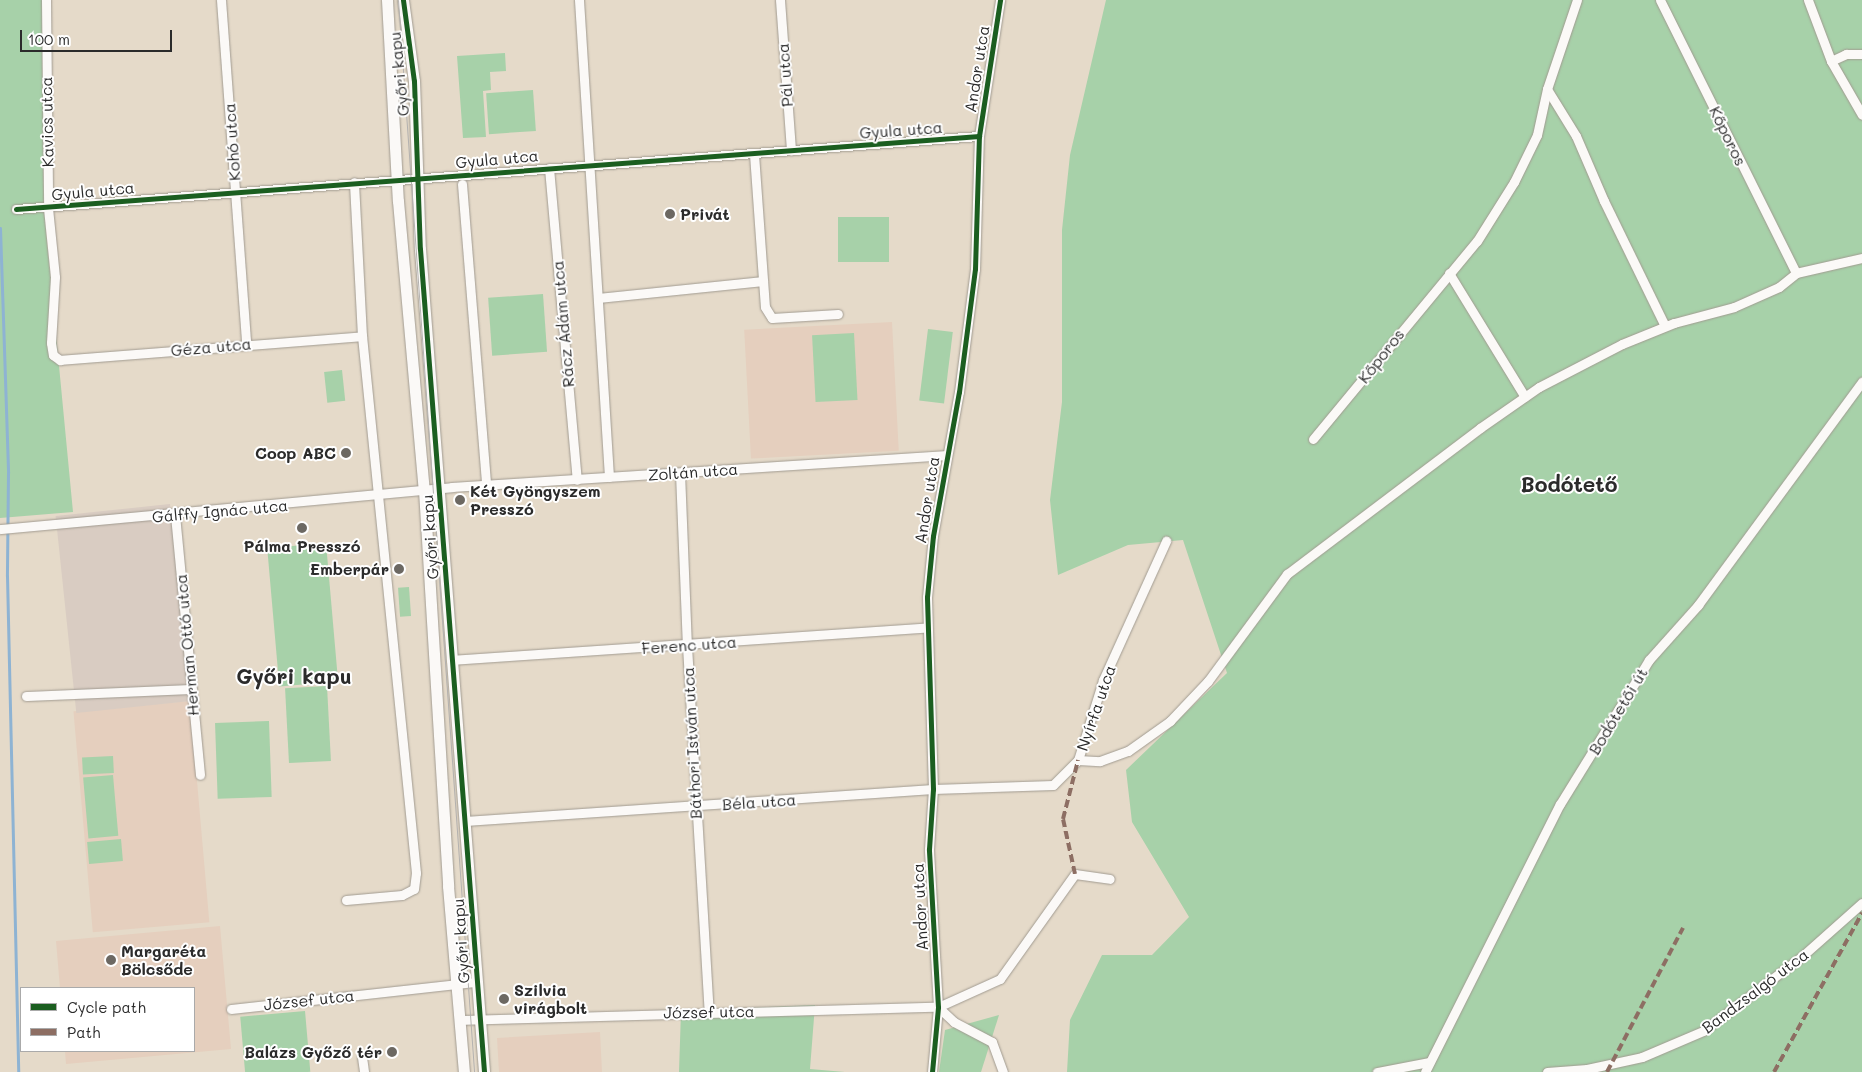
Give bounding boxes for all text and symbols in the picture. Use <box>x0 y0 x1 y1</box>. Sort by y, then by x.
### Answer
scale bar <box>22 20 175 52</box>
street label: Andor utca <box>961 24 993 114</box>
text: 100 m <box>28 29 70 49</box>
street label: Győri kapu <box>385 31 413 117</box>
street label: Pál utca <box>773 42 797 108</box>
street label: Kavics utca <box>37 77 57 167</box>
street label: Kohó utca <box>220 102 244 182</box>
street label: Kőporos <box>1705 103 1751 169</box>
street label: Gyula utca <box>859 118 943 142</box>
street label: Gyula utca <box>455 146 539 172</box>
street label: Gyula utca <box>51 178 135 204</box>
place label: Privát <box>680 204 730 224</box>
marker: Privát <box>664 208 676 220</box>
street label: Rácz Ádám utca <box>548 260 578 388</box>
street label: Kőporos <box>1354 325 1408 387</box>
street label: Géza utca <box>170 334 252 360</box>
place label: Coop ABC <box>255 443 336 463</box>
marker: Coop ABC <box>340 447 352 459</box>
street label: Andor utca <box>911 455 943 545</box>
street label: Zoltán utca <box>647 459 739 485</box>
district label: Bodótető <box>1521 471 1617 497</box>
place label: Két Gyöngyszem Presszó <box>470 481 600 519</box>
street label: Győri kapu <box>417 494 443 580</box>
marker: Két Gyöngyszem Presszó <box>454 494 466 506</box>
street label: Gálffy Ignác utca <box>151 495 289 527</box>
marker: Pálma Presszó <box>296 522 308 534</box>
place label: Pálma Presszó <box>243 536 361 556</box>
place label: Emberpár <box>310 559 389 579</box>
marker: Emberpár <box>393 563 405 575</box>
street label: Herman Ottó utca <box>171 573 203 717</box>
street label: Ferenc utca <box>641 632 737 658</box>
street label: Nyírfa utca <box>1072 662 1120 754</box>
district label: Győri kapu <box>236 663 352 689</box>
street label: Bodótetői út <box>1584 664 1652 758</box>
street label: Báthori István utca <box>678 666 706 820</box>
street label: Béla utca <box>721 790 797 814</box>
street label: Andor utca <box>908 863 932 951</box>
street label: Győri kapu <box>448 898 474 984</box>
place label: Margaréta Bölcsőde <box>121 941 206 979</box>
street label: Bandzsalgó utca <box>1698 945 1812 1037</box>
marker: Margaréta Bölcsőde <box>105 954 117 966</box>
place label: Szilvia virágbolt <box>514 980 587 1018</box>
street label: József utca <box>263 986 355 1014</box>
legend <box>20 987 195 1052</box>
marker: Szilvia virágbolt <box>498 993 510 1005</box>
text: Cycle path <box>67 997 146 1017</box>
street label: József utca <box>663 1002 755 1022</box>
text: Path <box>67 1022 101 1042</box>
place label: Balázs Győző tér <box>244 1042 382 1062</box>
marker: Balázs Győző tér <box>386 1046 398 1058</box>

